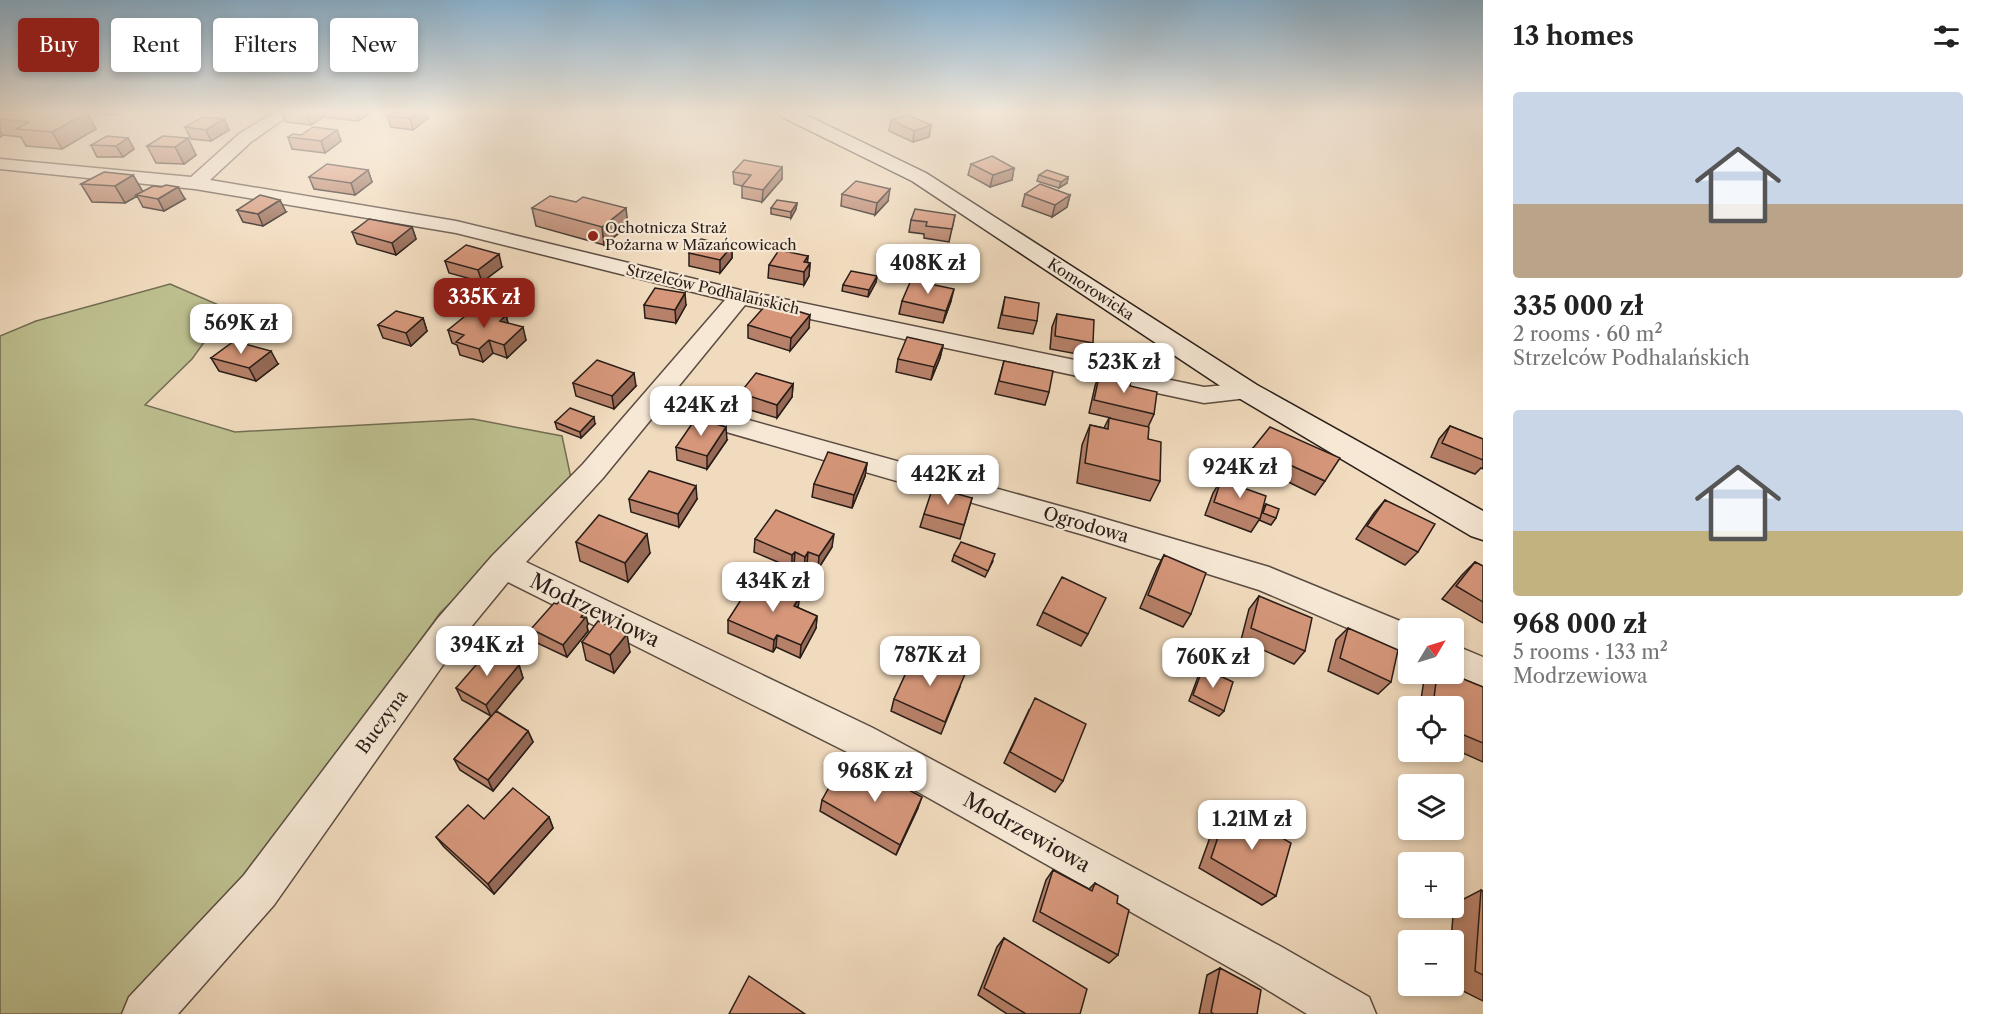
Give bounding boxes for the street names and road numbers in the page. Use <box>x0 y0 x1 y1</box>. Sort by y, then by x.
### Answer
street label: Komorowicka <box>1044 254 1138 324</box>
street label: Strzelców Podhalańskich <box>624 260 802 318</box>
street label: Ogrodowa <box>1041 502 1132 548</box>
street label: Modrzewiowa <box>526 568 665 653</box>
street label: Buczyna <box>352 686 413 758</box>
street label: Modrzewiowa <box>959 787 1096 878</box>

